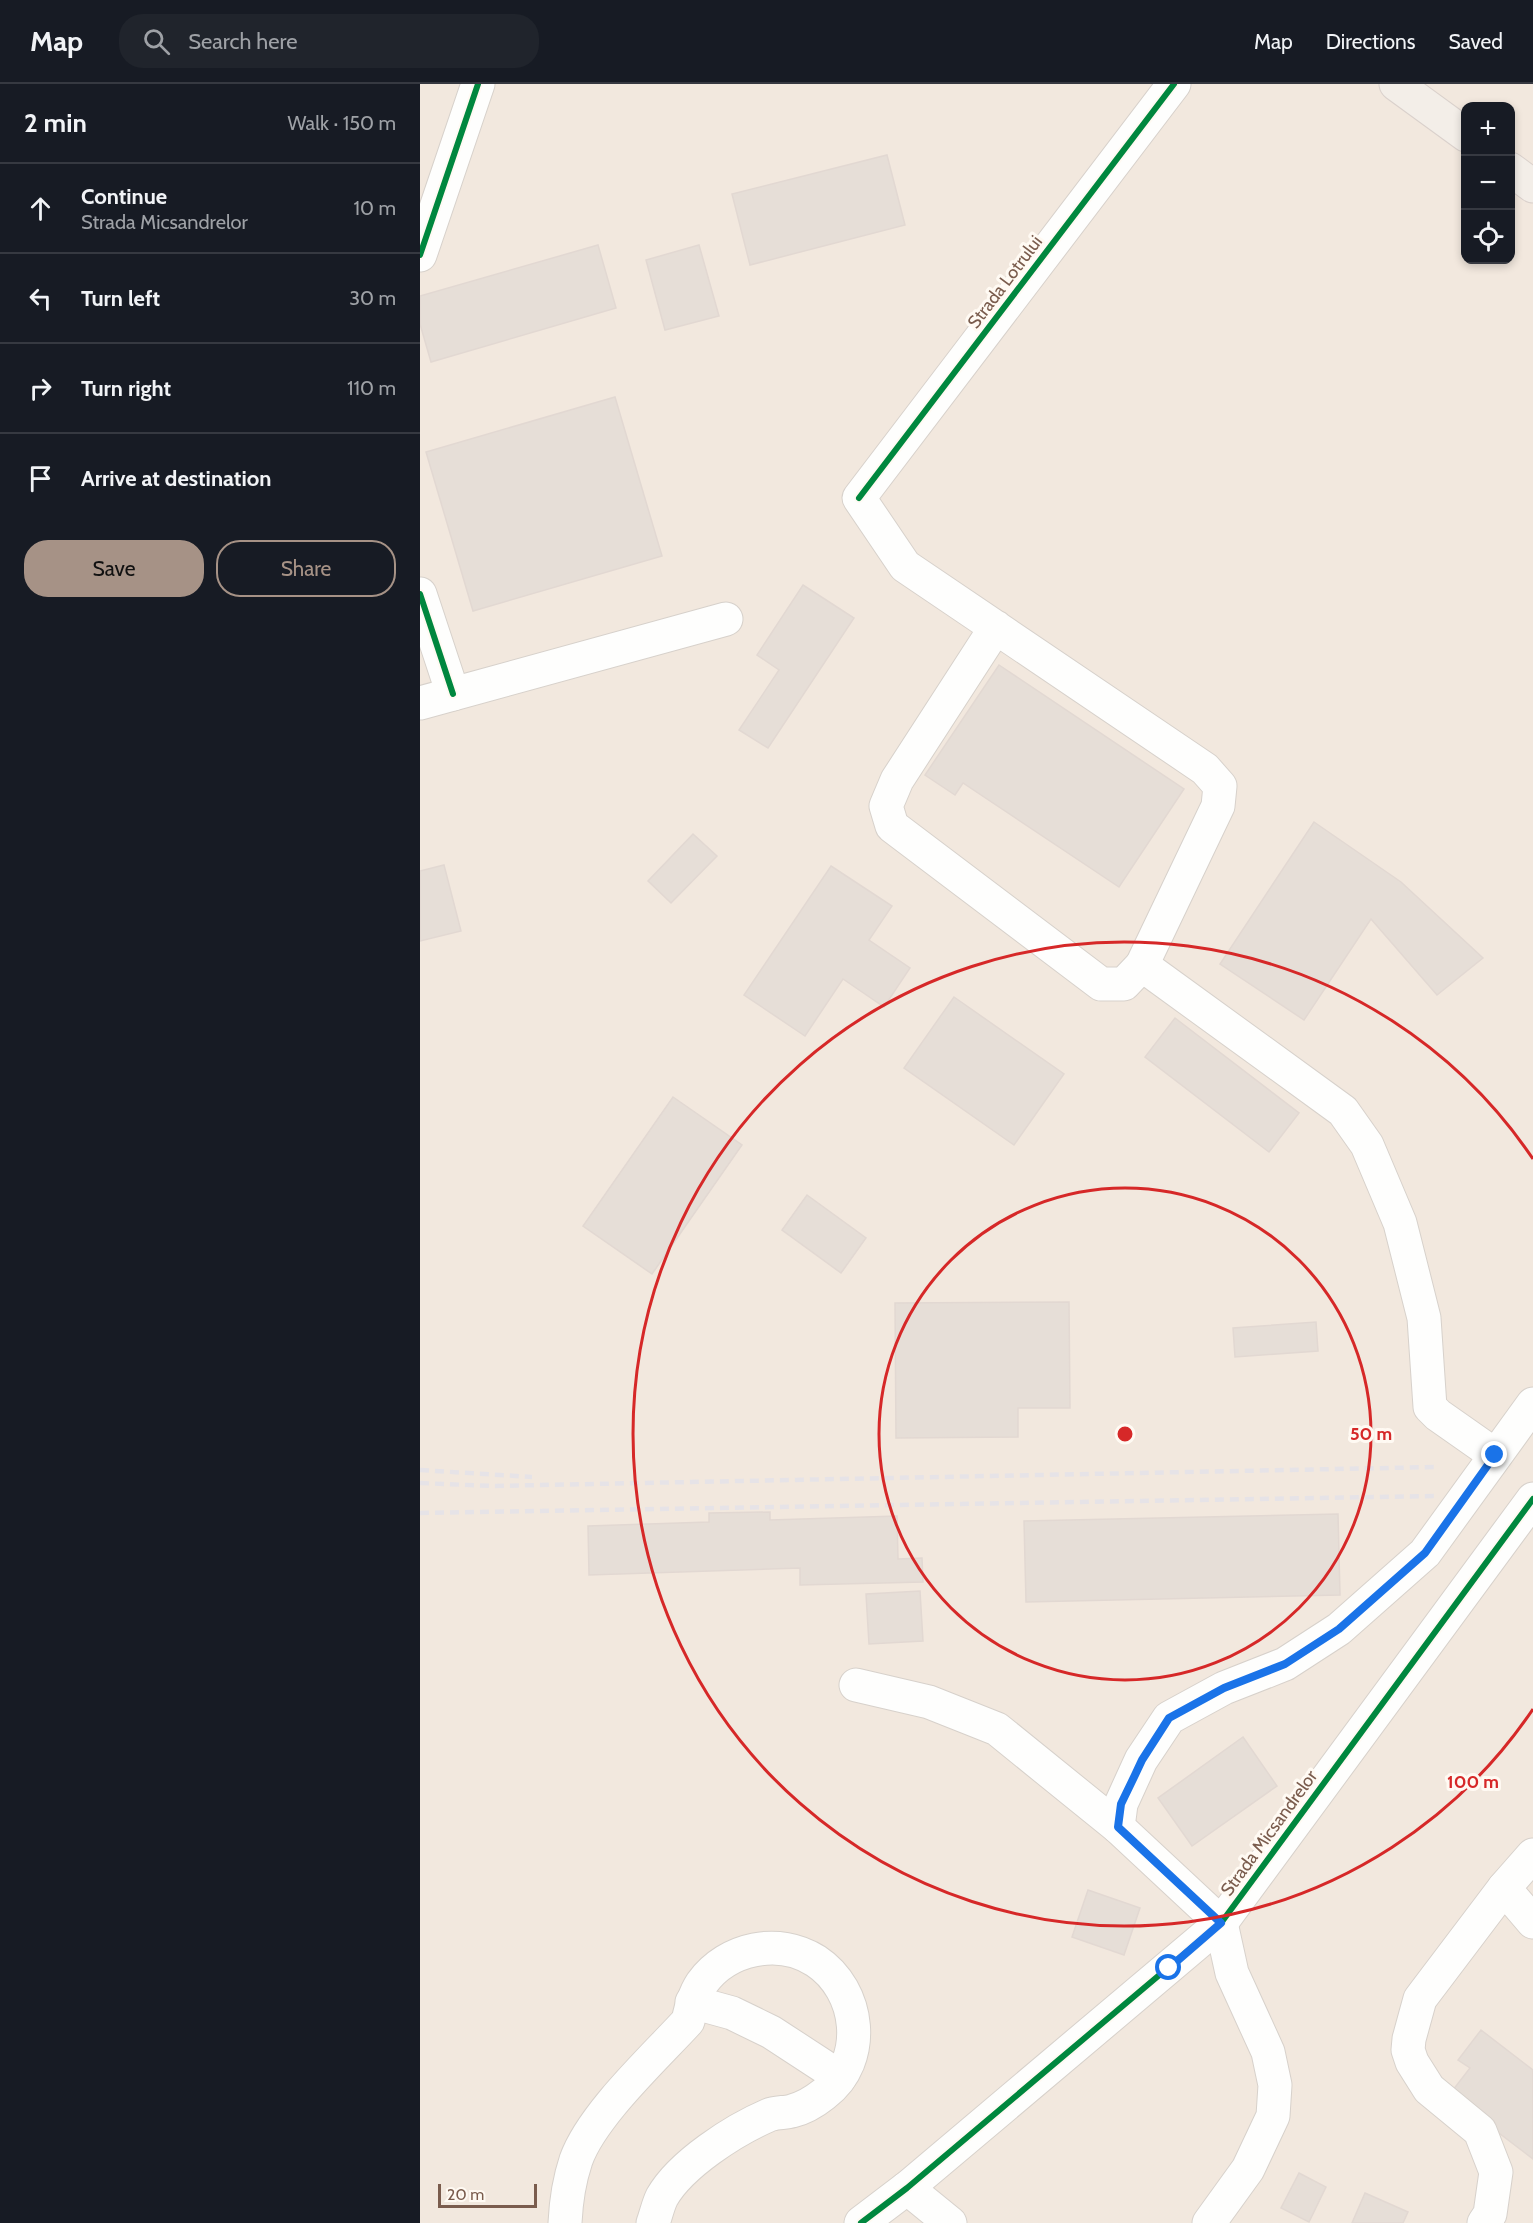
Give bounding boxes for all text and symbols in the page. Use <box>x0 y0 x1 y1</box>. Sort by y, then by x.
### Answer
search box <box>119 14 539 68</box>
text: Map <box>30 24 83 58</box>
icon: search <box>140 25 173 58</box>
text: Search here <box>188 28 297 55</box>
text: Map <box>1254 29 1293 54</box>
text: Directions <box>1326 29 1415 54</box>
text: Saved <box>1448 29 1503 54</box>
map controls <box>1461 102 1515 264</box>
button: + <box>1461 102 1515 156</box>
text: 2 min <box>24 107 87 139</box>
text: Walk · 150 m <box>288 111 396 135</box>
button: − <box>1461 156 1515 210</box>
text: Continue <box>81 183 167 210</box>
icon: ahead <box>24 192 57 225</box>
text: 10 m <box>353 196 396 220</box>
text: Strada Micsandrelor <box>81 210 248 234</box>
button: locate <box>1461 210 1515 264</box>
street label: Strada Lotrului <box>963 231 1047 333</box>
icon: left <box>24 282 57 315</box>
text: Turn left <box>81 285 160 312</box>
text: 30 m <box>349 286 396 310</box>
icon: right <box>24 372 57 405</box>
text: Turn right <box>81 375 171 402</box>
text: 110 m <box>347 376 396 400</box>
icon: arrive <box>24 462 57 495</box>
text: Arrive at destination <box>81 465 271 492</box>
button: Save <box>24 540 204 597</box>
button: Share <box>216 540 396 597</box>
text: 50 m <box>1350 1423 1392 1445</box>
centre of rings <box>1115 1424 1135 1444</box>
route end <box>1481 1441 1507 1467</box>
street label: Strada Micsandrelor <box>1216 1766 1322 1900</box>
text: 100 m <box>1447 1771 1499 1793</box>
route start <box>1155 1954 1181 1980</box>
scale bar <box>438 2181 537 2208</box>
text: 20 m <box>447 2185 484 2204</box>

